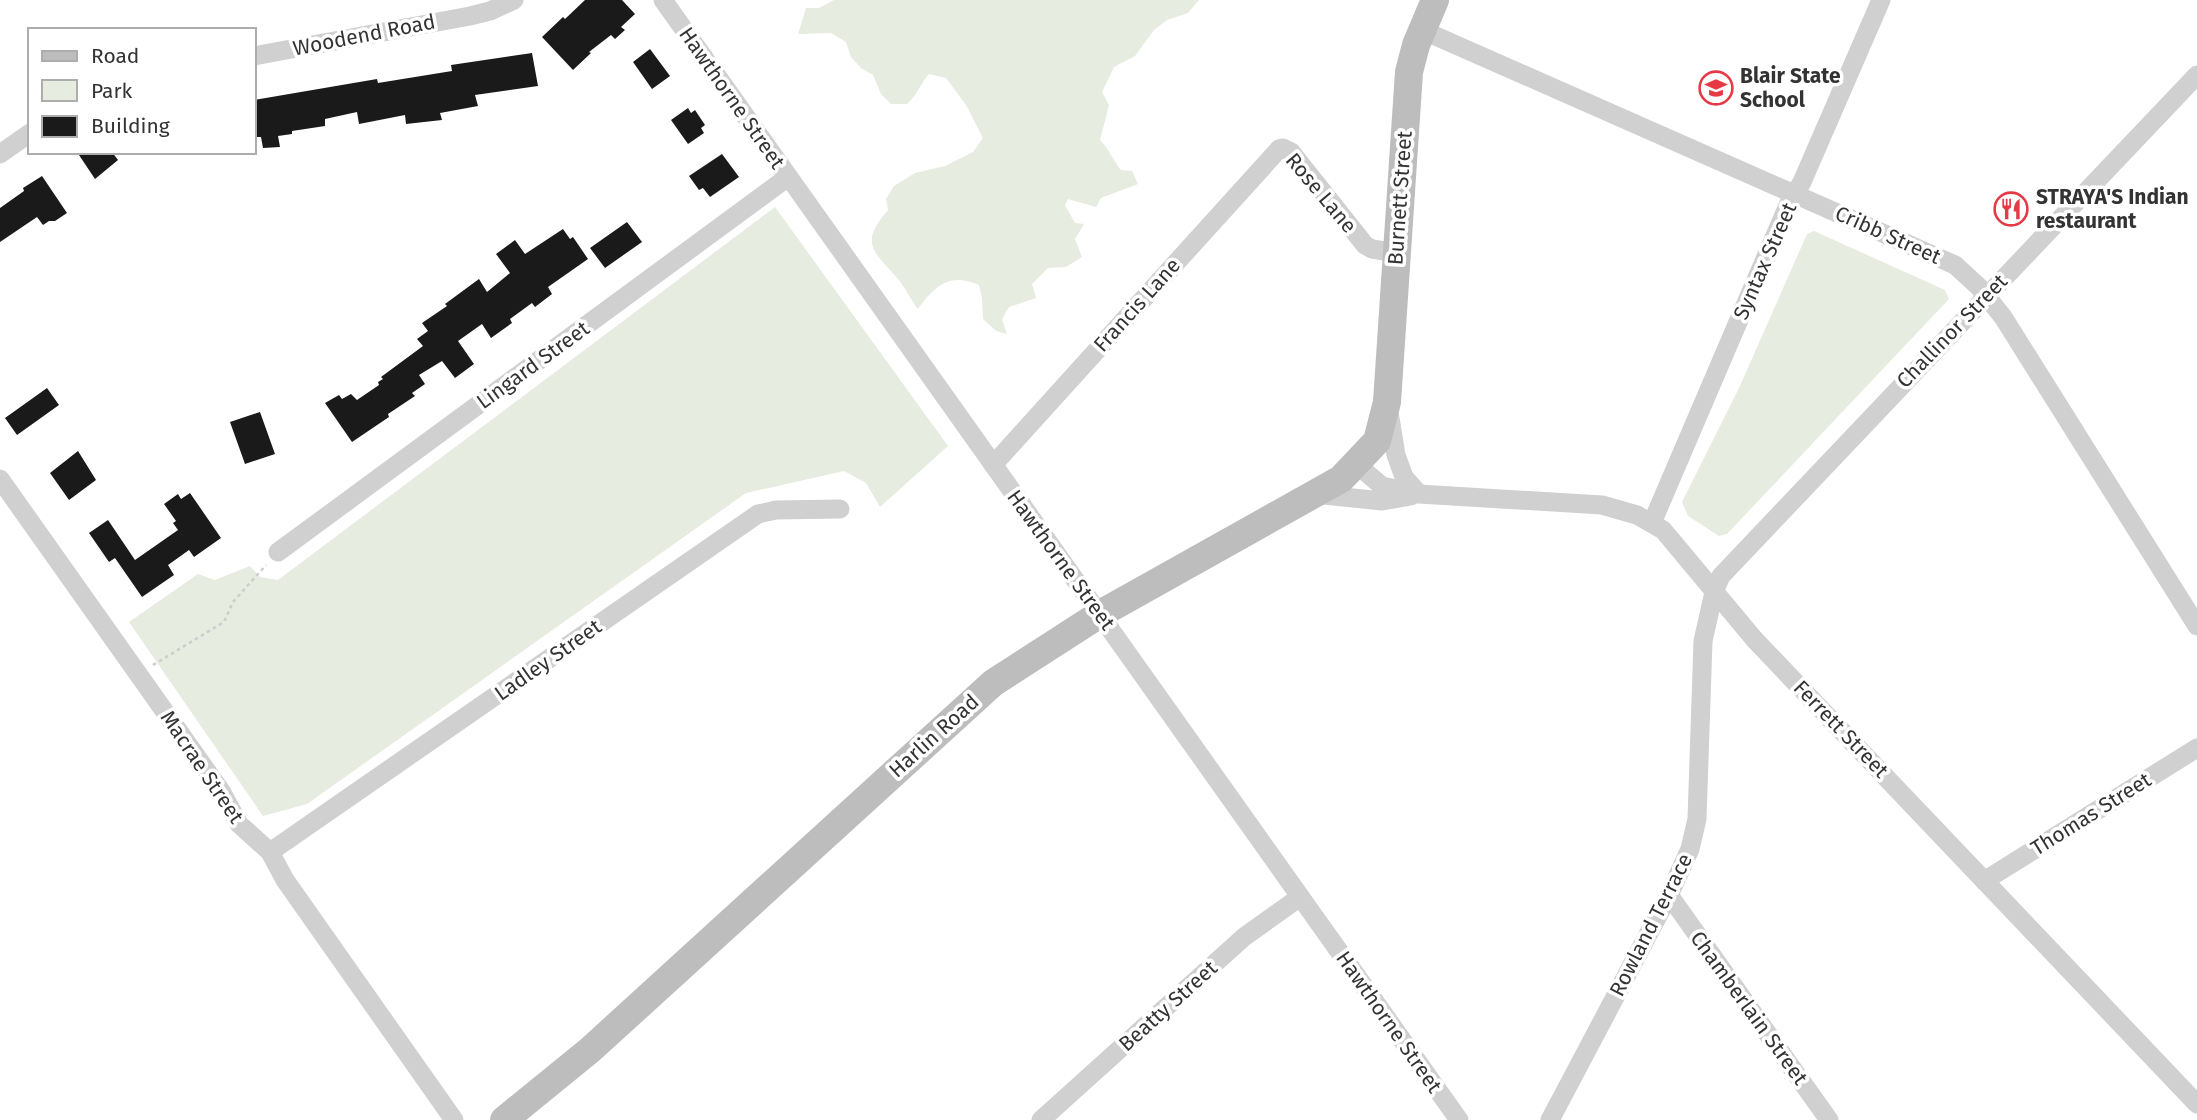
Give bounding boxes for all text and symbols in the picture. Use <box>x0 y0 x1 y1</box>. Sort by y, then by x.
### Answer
street label: Woodend Road <box>291 8 437 62</box>
street label: Hawthorne Street <box>673 22 791 174</box>
legend <box>28 28 256 154</box>
text: Road <box>91 43 139 69</box>
place label: Blair State School <box>1740 63 1841 113</box>
school or university icon: Blair State School <box>1697 69 1735 107</box>
text: Park <box>91 78 133 104</box>
text: Building <box>91 113 170 139</box>
street label: Burnett Street <box>1382 130 1418 266</box>
street label: Rose Lane <box>1280 148 1362 238</box>
place label: STRAYA'S Indian restaurant <box>2036 184 2189 234</box>
restaurant icon: STRAYA'S Indian restaurant <box>1992 190 2030 228</box>
street label: Syntax Street <box>1728 198 1803 324</box>
street label: Cribb Street <box>1831 200 1945 270</box>
street label: Francis Lane <box>1088 253 1186 357</box>
street label: Challinor Street <box>1891 268 2013 393</box>
street label: Lingard Street <box>471 315 595 415</box>
street label: Hawthorne Street <box>1001 485 1121 636</box>
street label: Ladley Street <box>490 613 607 706</box>
street label: Ferrett Street <box>1788 675 1894 784</box>
street label: Harlin Road <box>884 689 984 783</box>
street label: Macrae Street <box>155 706 250 829</box>
street label: Thomas Street <box>2026 766 2156 861</box>
street label: Rowland Terrace <box>1604 849 1698 1001</box>
street label: Chamberlain Street <box>1685 926 1814 1090</box>
street label: Hawthorne Street <box>1330 946 1448 1098</box>
street label: Beatty Street <box>1113 955 1223 1057</box>

